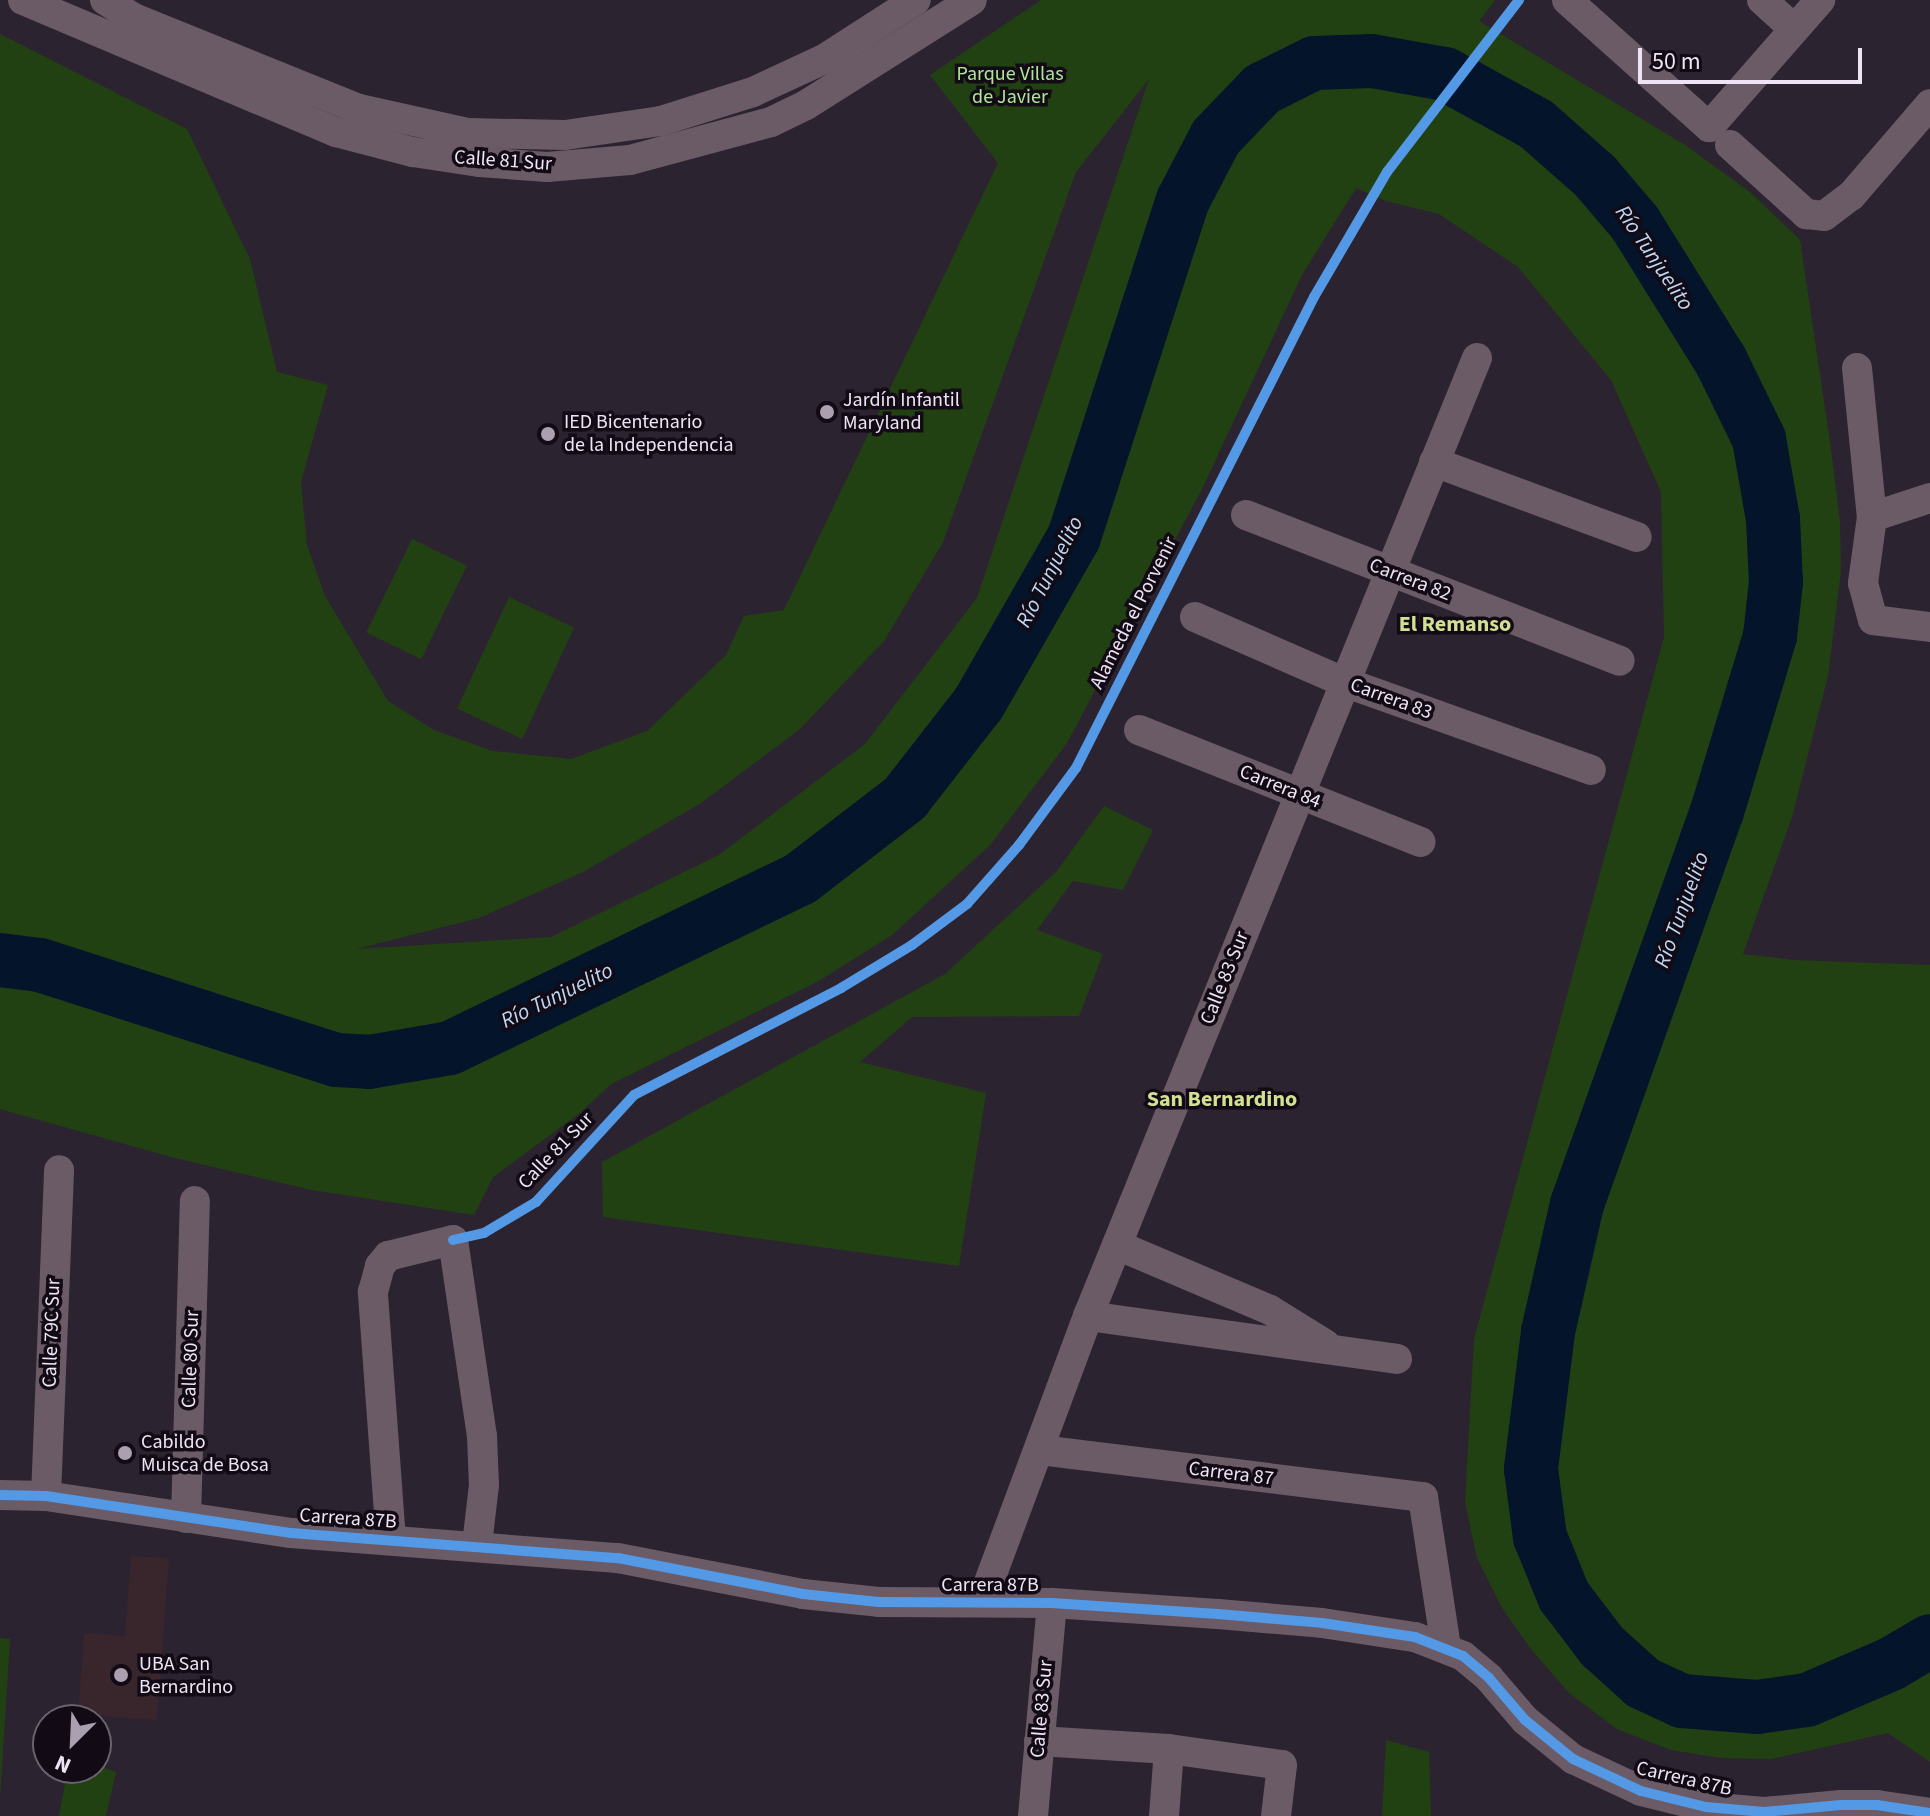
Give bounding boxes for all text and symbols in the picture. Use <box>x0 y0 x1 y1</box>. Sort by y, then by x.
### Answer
scale bar <box>1642 32 1866 82</box>
text: 50 m <box>1652 44 1701 79</box>
park label: Parque Villas de Javier <box>956 62 1064 109</box>
street label: Calle 81 Sur <box>453 146 553 176</box>
water label: Río Tunjuelito <box>1609 200 1699 316</box>
place label: Jardín Infantil Maryland <box>843 388 960 435</box>
marker: Jardín Infantil Maryland <box>818 403 836 421</box>
place label: IED Bicentenario de la Independencia <box>564 410 733 457</box>
marker: IED Bicentenario de la Independencia <box>539 425 557 443</box>
water label: Río Tunjuelito <box>1011 512 1089 632</box>
street label: Alameda el Porvenir <box>1085 533 1183 693</box>
street label: Carrera 82 <box>1366 553 1454 607</box>
district label: El Remanso <box>1399 612 1511 638</box>
street label: Carrera 83 <box>1347 673 1435 725</box>
street label: Carrera 84 <box>1236 760 1324 814</box>
water label: Río Tunjuelito <box>1649 848 1715 972</box>
street label: Calle 83 Sur <box>1196 928 1254 1028</box>
water label: Río Tunjuelito <box>497 958 617 1034</box>
district label: San Bernardino <box>1147 1087 1297 1113</box>
street label: Calle 81 Sur <box>513 1107 599 1195</box>
street label: Calle 79C Sur <box>38 1278 66 1388</box>
street label: Calle 80 Sur <box>177 1310 205 1408</box>
place label: Cabildo Muisca de Bosa <box>141 1430 269 1477</box>
marker: Cabildo Muisca de Bosa <box>116 1444 134 1462</box>
street label: Carrera 87 <box>1187 1457 1275 1491</box>
street label: Carrera 87B <box>299 1504 397 1534</box>
street label: Carrera 87B <box>941 1573 1039 1597</box>
place label: UBA San Bernardino <box>139 1652 233 1699</box>
street label: Calle 83 Sur <box>1026 1659 1058 1759</box>
marker: UBA San Bernardino <box>110 1664 132 1686</box>
north arrow <box>32 1704 112 1784</box>
text: N <box>50 1747 76 1782</box>
street label: Carrera 87B <box>1634 1756 1734 1802</box>

